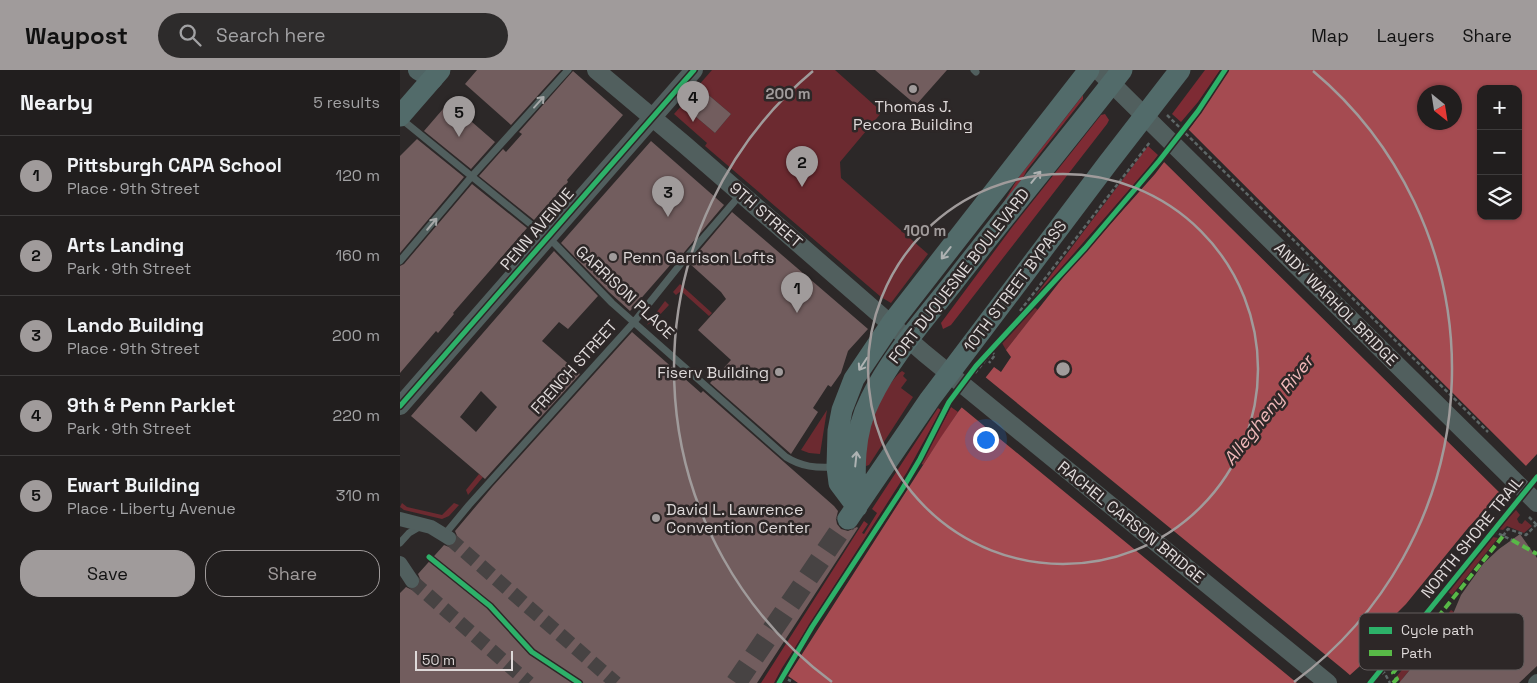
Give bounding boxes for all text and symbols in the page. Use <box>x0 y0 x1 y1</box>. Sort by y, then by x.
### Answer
search box <box>158 13 508 58</box>
text: Waypost <box>25 20 128 51</box>
icon: search <box>176 21 204 49</box>
text: Search here <box>216 23 326 48</box>
text: Map <box>1311 24 1349 47</box>
text: Layers <box>1377 24 1434 47</box>
text: Share <box>1462 24 1512 47</box>
pin: 4 <box>677 81 709 122</box>
marker: Thomas J. Pecora Building <box>907 83 919 95</box>
text: 200 m <box>766 84 810 103</box>
north arrow <box>1417 85 1462 130</box>
map controls <box>1477 85 1522 220</box>
button: + <box>1477 85 1522 130</box>
text: Nearby <box>20 89 93 116</box>
text: 5 results <box>313 92 380 113</box>
pin: 5 <box>443 96 475 137</box>
one-way arrow <box>533 96 545 109</box>
place label: Thomas J. Pecora Building <box>853 96 973 135</box>
button: − <box>1477 130 1522 175</box>
pin: 2 <box>786 146 818 187</box>
text: Pittsburgh CAPA School <box>67 153 282 178</box>
text: 1 <box>32 165 40 186</box>
text: 120 m <box>336 165 380 186</box>
one-way arrow <box>1031 171 1042 184</box>
button: layers <box>1477 175 1522 220</box>
pin: 3 <box>652 176 684 217</box>
text: Place · 9th Street <box>67 178 200 199</box>
street label: 9TH STREET <box>725 178 807 252</box>
street label: PENN AVENUE <box>496 184 578 274</box>
street label: FORT DUQUESNE BOULEVARD <box>884 184 1034 368</box>
street label: 10TH STREET BYPASS <box>959 216 1071 356</box>
one-way arrow <box>426 218 437 231</box>
text: 100 m <box>904 221 946 240</box>
text: Arts Landing <box>67 233 184 258</box>
street label: ANDY WARHOL BRIDGE <box>1270 238 1402 370</box>
street label: GARRISON PLACE <box>571 241 679 343</box>
text: 2 <box>31 245 41 266</box>
text: 160 m <box>335 245 380 266</box>
place label: Penn Garrison Lofts <box>623 247 774 268</box>
one-way arrow <box>940 247 951 260</box>
marker: Penn Garrison Lofts <box>607 251 619 263</box>
text: Park · 9th Street <box>67 258 191 279</box>
pin: 1 <box>781 272 813 313</box>
text: Lando Building <box>67 313 204 338</box>
street label: FRENCH STREET <box>526 316 622 418</box>
text: 3 <box>31 325 41 346</box>
text: 200 m <box>332 325 380 346</box>
text: Place · 9th Street <box>67 338 200 359</box>
water label: Allegheny River <box>1218 349 1319 470</box>
one-way arrow <box>858 357 868 371</box>
centre of rings <box>1054 360 1072 378</box>
place label: Fiserv Building <box>657 362 769 383</box>
marker: Fiserv Building <box>773 366 785 378</box>
text: 9th & Penn Parklet <box>67 393 235 418</box>
text: 4 <box>31 405 41 426</box>
text: 220 m <box>333 405 380 426</box>
text: Park · 9th Street <box>67 418 191 439</box>
your location <box>973 427 999 453</box>
one-way arrow <box>851 451 860 467</box>
street label: RACHEL CARSON BRIDGE <box>1053 456 1209 588</box>
street label: NORTH SHORE TRAIL <box>1416 471 1528 602</box>
text: Ewart Building <box>67 473 200 498</box>
text: 5 <box>31 485 41 506</box>
text: 310 m <box>336 485 380 506</box>
text: Place · Liberty Avenue <box>67 498 236 519</box>
place label: David L. Lawrence Convention Center <box>666 499 810 538</box>
marker: David L. Lawrence Convention Center <box>650 512 662 524</box>
button: Save <box>20 550 195 597</box>
button: Share <box>205 550 380 597</box>
legend <box>1359 613 1524 670</box>
text: Cycle path <box>1401 621 1474 639</box>
text: Path <box>1401 644 1432 662</box>
scale bar <box>415 648 512 671</box>
text: 50 m <box>422 651 455 669</box>

